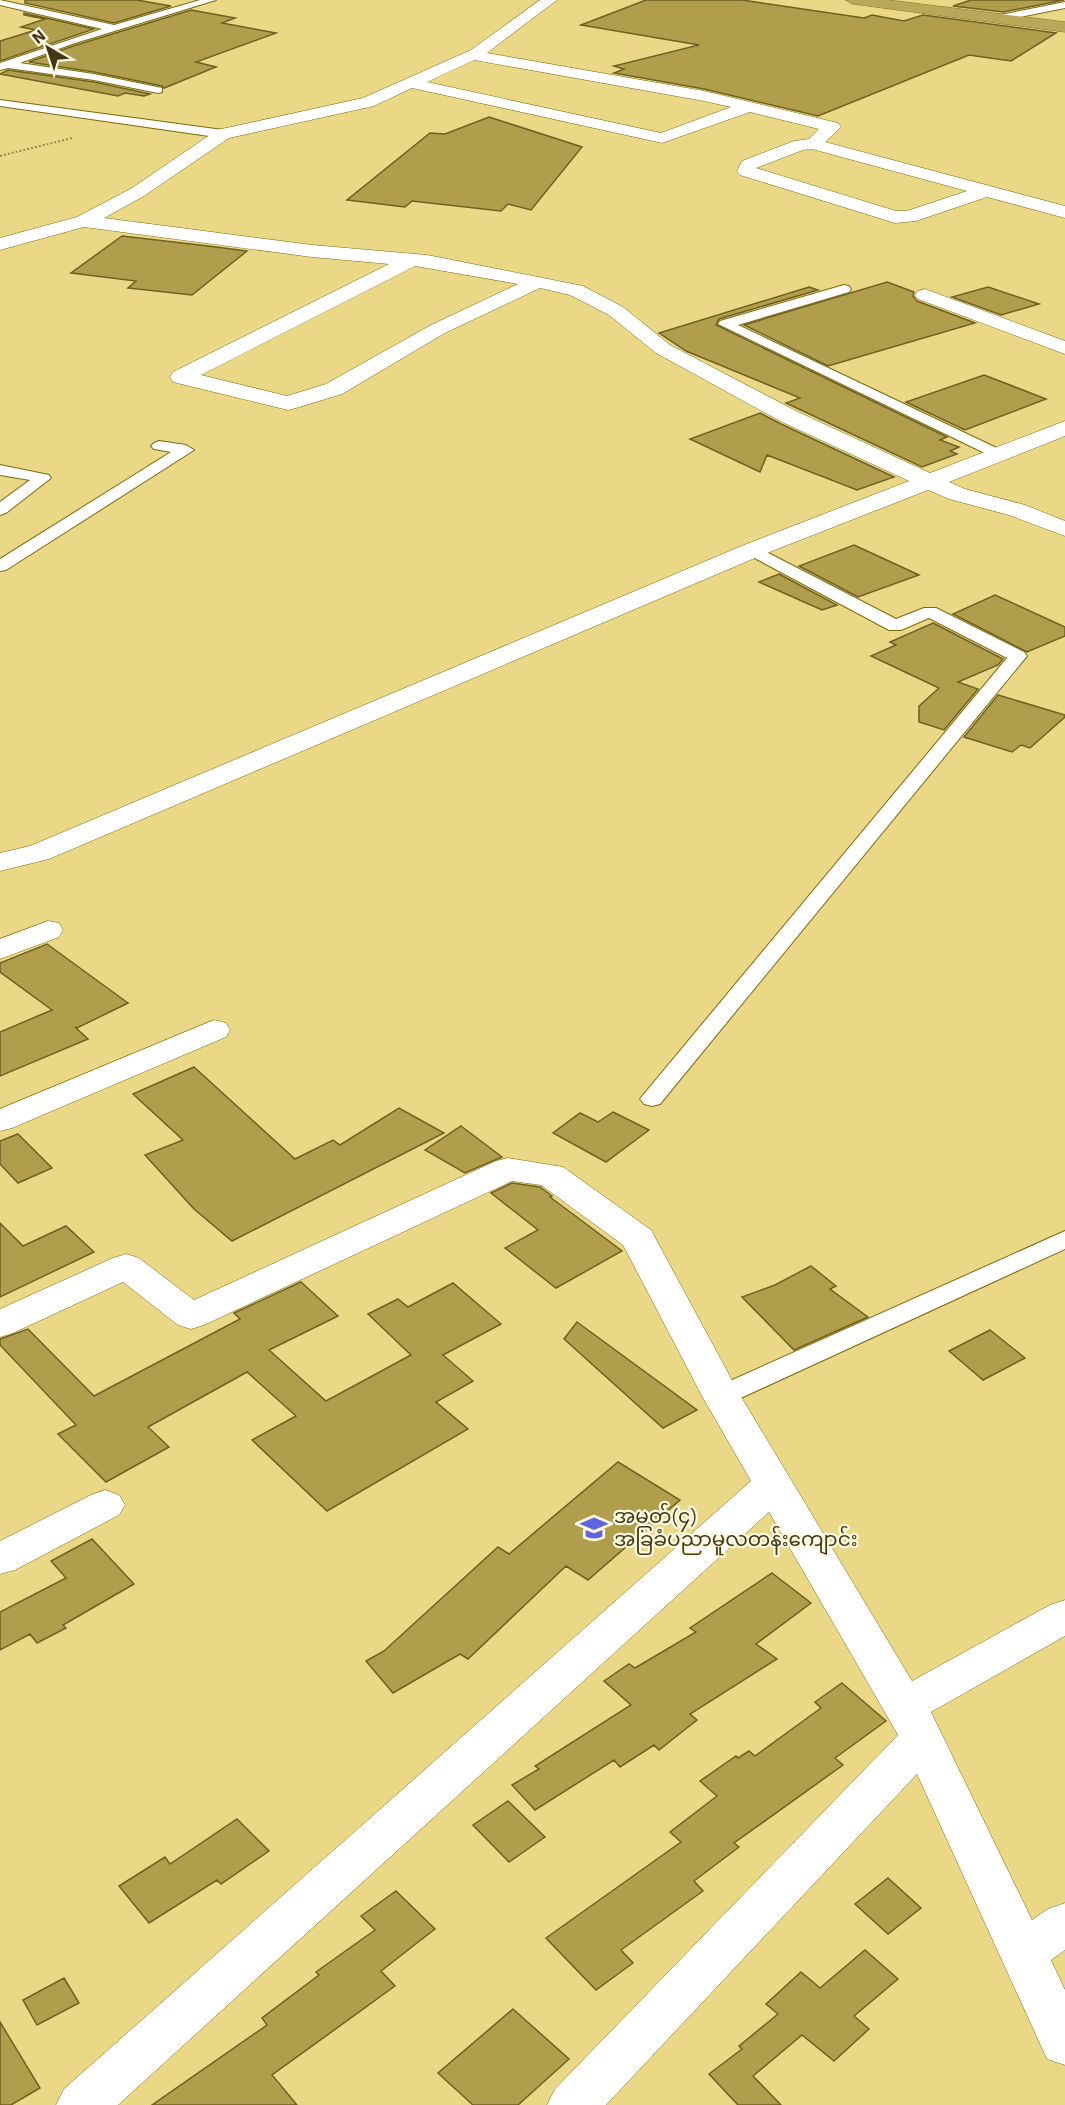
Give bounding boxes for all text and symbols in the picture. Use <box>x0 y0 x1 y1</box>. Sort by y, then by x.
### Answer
north arrow <box>18 18 78 78</box>
text: N <box>28 25 49 48</box>
place label: အမှတ်(၄) အခြခံပညာမူလတန်းကျောင်း <box>614 1502 858 1556</box>
school or university icon: အမှတ်(၄) အခြခံပညာမူလတန်းကျောင်း <box>579 1513 609 1543</box>

